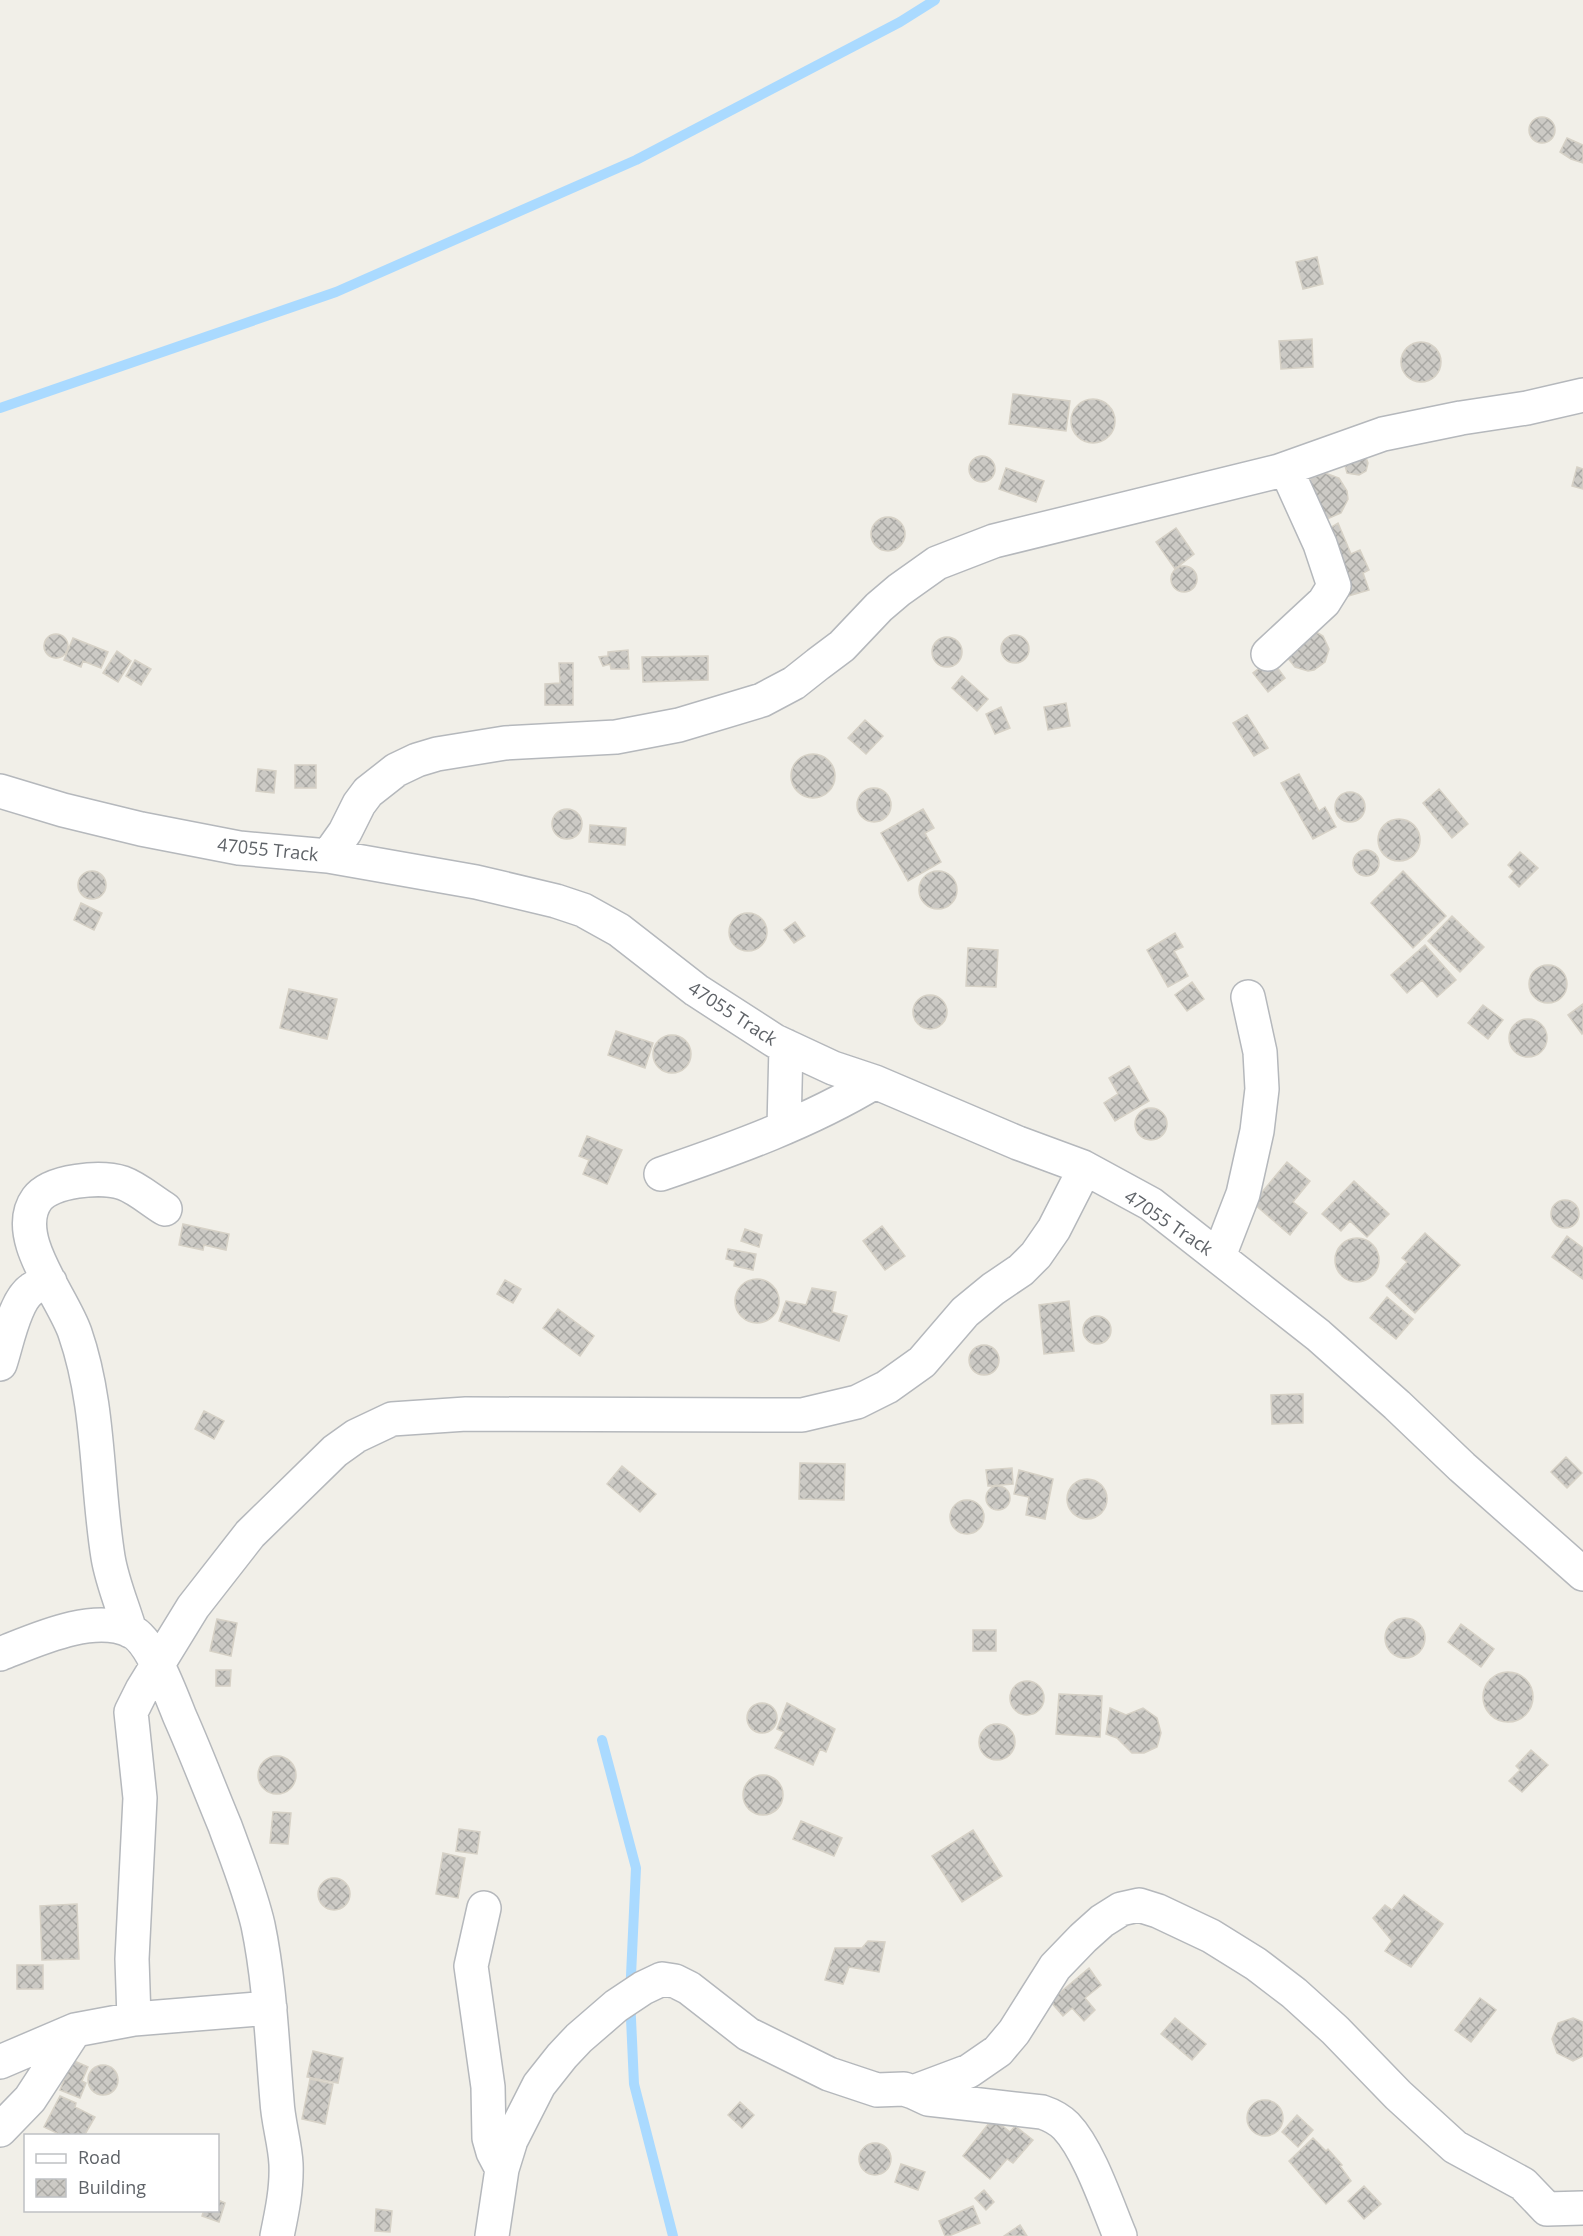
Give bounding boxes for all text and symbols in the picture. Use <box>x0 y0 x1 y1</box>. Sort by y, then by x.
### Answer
street label: 47055 Track <box>216 832 320 866</box>
street label: 47055 Track <box>684 975 783 1051</box>
street label: 47055 Track <box>1120 1184 1218 1261</box>
legend <box>24 2134 219 2212</box>
text: Road <box>78 2145 121 2169</box>
text: Building <box>78 2175 146 2199</box>

